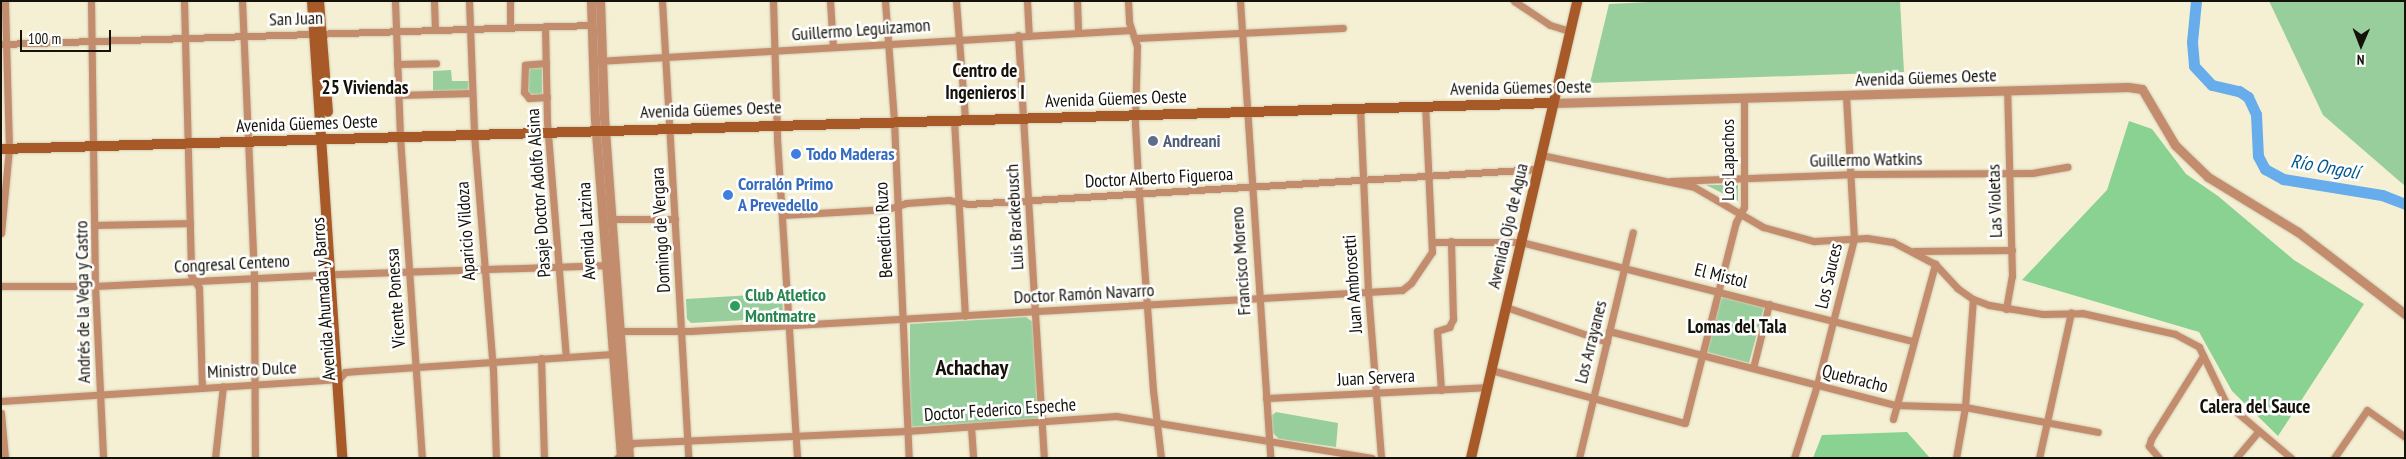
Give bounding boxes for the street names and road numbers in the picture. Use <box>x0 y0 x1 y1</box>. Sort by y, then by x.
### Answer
street label: San Juan <box>269 7 323 31</box>
street label: Guillermo Leguizamon <box>791 14 931 46</box>
street label: Avenida Güemes Oeste <box>1855 65 1997 91</box>
street label: Avenida Güemes Oeste <box>1450 76 1592 100</box>
street label: Avenida Güemes Oeste <box>1045 86 1187 112</box>
street label: Avenida Güemes Oeste <box>640 97 782 123</box>
street label: Pasaje Doctor Adolfo Alsina <box>522 107 556 279</box>
street label: Avenida Güemes Oeste <box>236 111 378 137</box>
street label: Los Lapachos <box>1717 119 1739 201</box>
street label: Guillermo Watkins <box>1809 148 1923 172</box>
street label: Avenida Ojo de Agua <box>1483 161 1533 291</box>
street label: Luis Brackebusch <box>1001 163 1029 271</box>
street label: Doctor Alberto Figueroa <box>1084 163 1234 193</box>
street label: Las Violetas <box>1983 164 2007 238</box>
street label: Domingo de Vergara <box>647 166 675 294</box>
street label: Aparicio Vildoza <box>452 180 480 282</box>
street label: Benedicto Ruzo <box>871 181 897 279</box>
street label: Avenida Latzina <box>574 182 600 280</box>
street label: Francisco Moreno <box>1226 206 1256 316</box>
street label: Avenida Ahumada y Barros <box>307 216 341 382</box>
street label: Andrés de la Vega y Castro <box>71 220 95 384</box>
street label: Juan Ambrosetti <box>1339 234 1367 334</box>
street label: Los Sauces <box>1811 241 1847 311</box>
street label: Vicente Ponessa <box>382 247 410 349</box>
street label: Congresal Centeno <box>174 250 290 278</box>
street label: El Mistol <box>1692 259 1750 293</box>
street label: Doctor Ramón Navarro <box>1013 280 1155 308</box>
street label: Los Arrayanes <box>1570 298 1612 386</box>
street label: Ministro Dulce <box>207 357 297 383</box>
street label: Quebracho <box>1820 360 1890 398</box>
street label: Juan Servera <box>1337 365 1415 391</box>
street label: Doctor Federico Espeche <box>923 394 1077 426</box>

